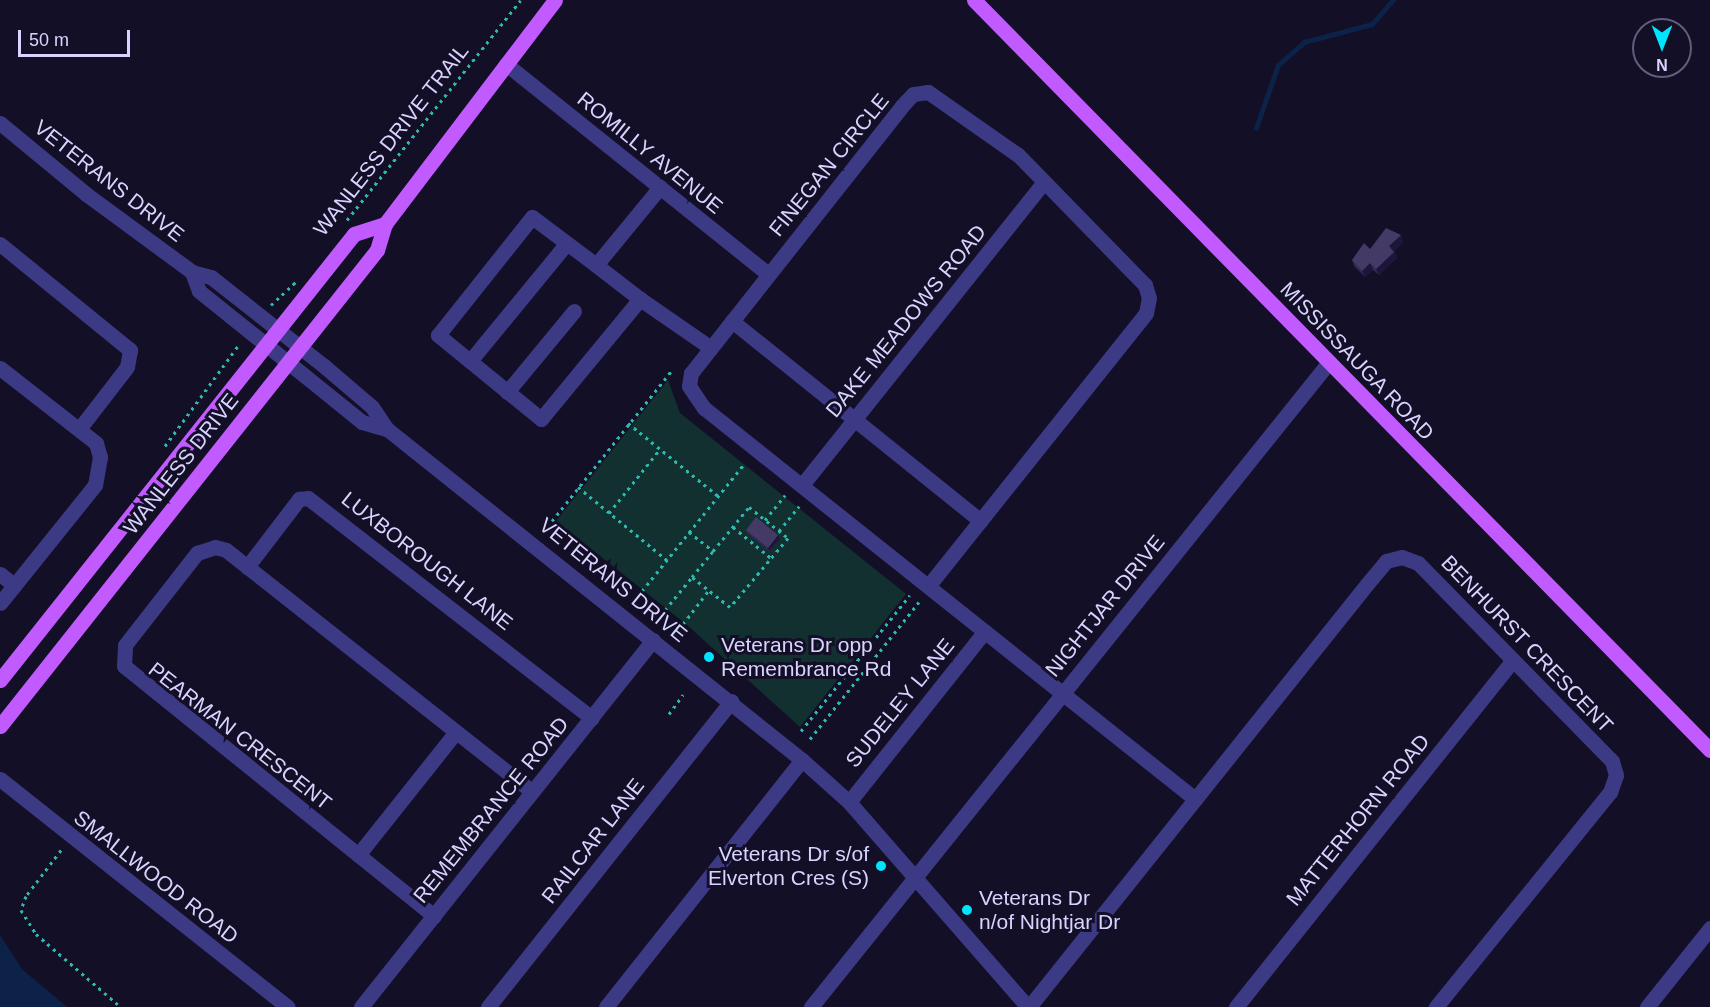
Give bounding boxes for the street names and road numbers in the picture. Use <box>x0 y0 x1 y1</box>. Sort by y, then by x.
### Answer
street label: WANLESS DRIVE TRAIL <box>308 39 474 241</box>
street label: ROMILLY AVENUE <box>572 86 728 220</box>
street label: FINEGAN CIRCLE <box>764 89 894 241</box>
street label: VETERANS DRIVE <box>29 115 189 247</box>
street label: DAKE MEADOWS ROAD <box>821 220 991 422</box>
street label: MISSISSAUGA ROAD <box>1275 276 1439 446</box>
street label: WANLESS DRIVE <box>118 389 244 539</box>
street label: LUXBOROUGH LANE <box>336 486 518 636</box>
street label: VETERANS DRIVE <box>534 513 692 647</box>
street label: NIGHTJAR DRIVE <box>1040 530 1170 682</box>
street label: BENHURST CRESCENT <box>1436 550 1618 738</box>
street label: SUDELEY LANE <box>840 633 960 773</box>
street label: PEARMAN CRESCENT <box>144 657 336 815</box>
street label: REMEMBRANCE ROAD <box>408 712 574 908</box>
street label: MATTERHORN ROAD <box>1281 729 1435 911</box>
street label: RAILCAR LANE <box>536 773 650 909</box>
street label: SMALLWOOD ROAD <box>69 805 243 949</box>

